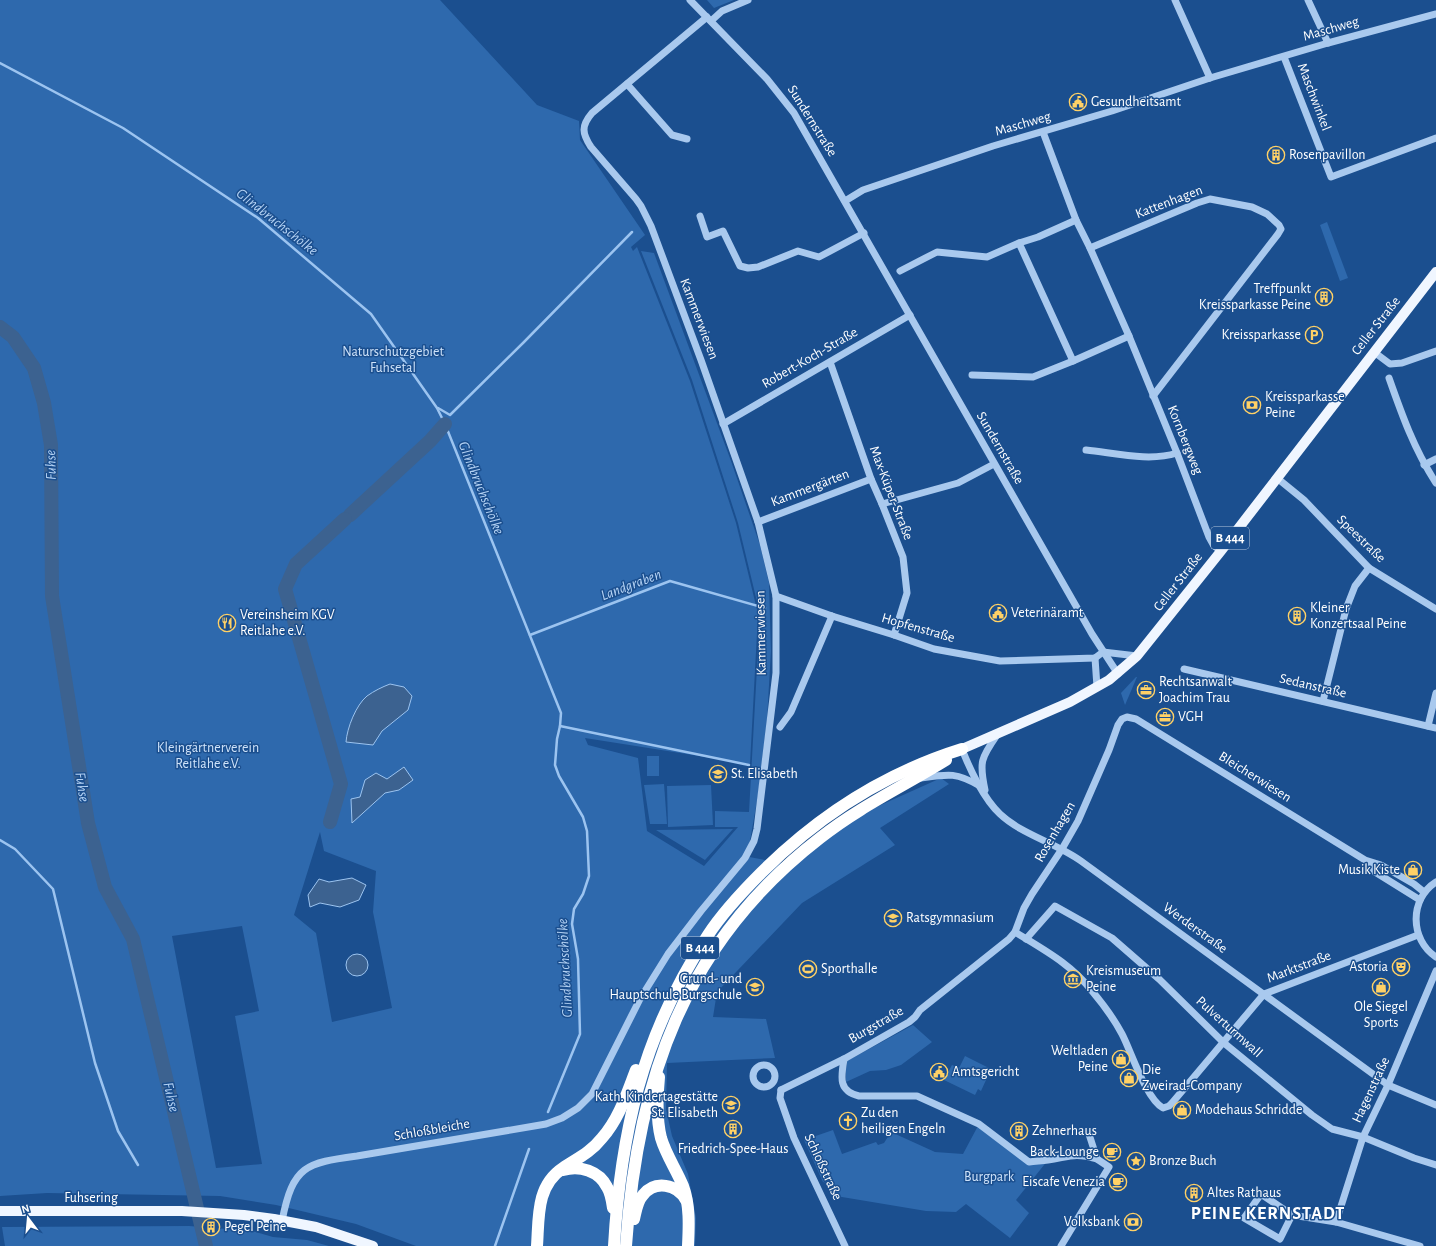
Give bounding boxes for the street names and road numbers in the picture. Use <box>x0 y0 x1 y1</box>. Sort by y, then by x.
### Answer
street label: Maschweg <box>1302 14 1361 44</box>
street label: Maschwinkel <box>1295 61 1333 133</box>
street label: Sundernstraße <box>785 83 839 159</box>
street label: Maschweg <box>994 109 1053 139</box>
street label: Kattenhagen <box>1134 183 1204 221</box>
street label: Kammerwiesen <box>677 277 721 361</box>
street label: Celler Straße <box>1349 294 1403 358</box>
street label: Robert-Koch-Straße <box>760 325 860 391</box>
street label: Kornbergweg <box>1165 403 1205 477</box>
street label: Sundernstraße <box>974 409 1026 487</box>
street label: Max-Küper-Straße <box>867 444 915 542</box>
street label: Kammergärten <box>769 467 851 509</box>
street label: Speestraße <box>1334 513 1388 565</box>
road number: B 444 <box>1211 527 1249 549</box>
street label: Celler Straße <box>1151 550 1205 614</box>
street label: Kammerwiesen <box>753 590 769 676</box>
street label: Hopfenstraße <box>880 611 956 645</box>
street label: Sedanstraße <box>1278 671 1348 701</box>
street label: Bleicherwiesen <box>1216 749 1294 805</box>
street label: Rosenhagen <box>1032 799 1078 865</box>
street label: Werderstraße <box>1160 900 1230 956</box>
road number: B 444 <box>681 937 719 959</box>
street label: Marktstraße <box>1265 948 1333 986</box>
street label: Pulverturmwall <box>1193 994 1265 1060</box>
street label: Burgstraße <box>846 1004 906 1046</box>
street label: Hagenstraße <box>1350 1055 1392 1125</box>
street label: Schloßbleiche <box>393 1116 471 1144</box>
street label: Schloßstraße <box>802 1132 844 1202</box>
street label: Fuhsering <box>64 1191 118 1205</box>

